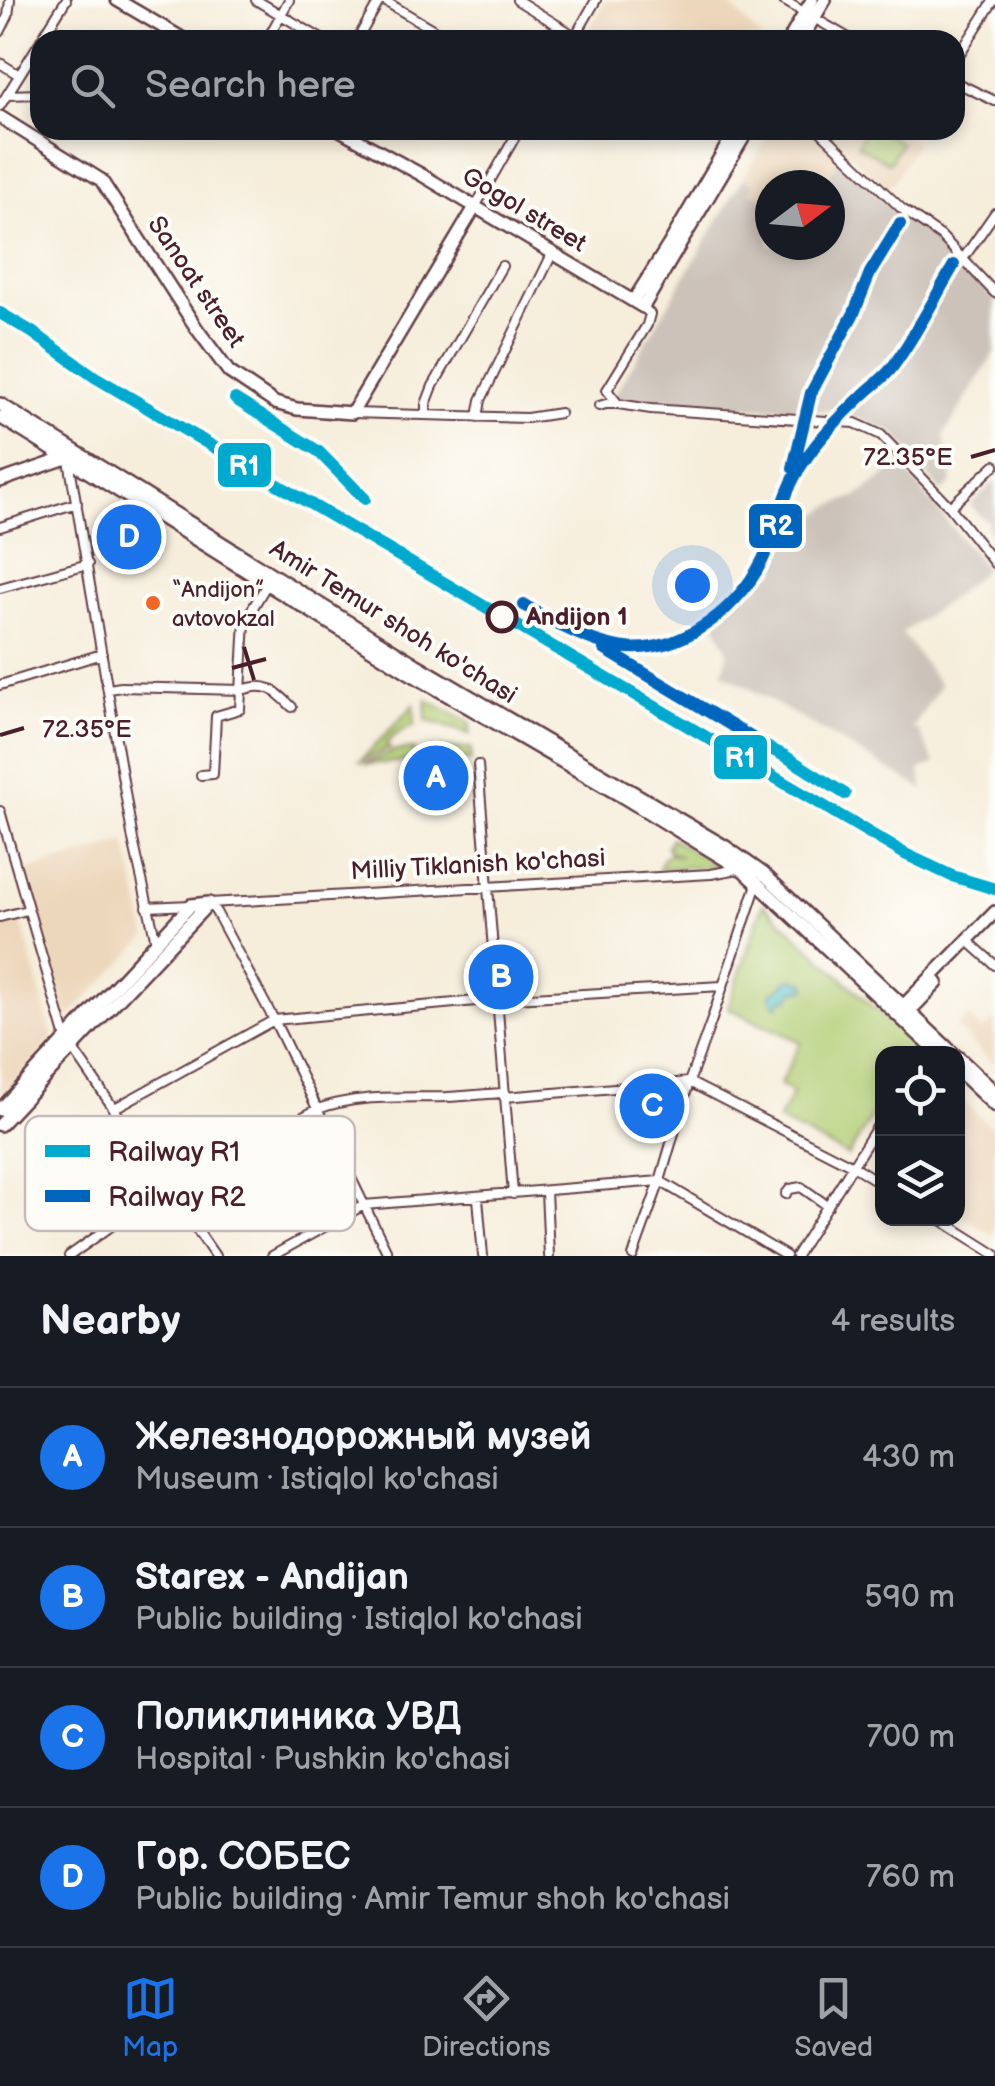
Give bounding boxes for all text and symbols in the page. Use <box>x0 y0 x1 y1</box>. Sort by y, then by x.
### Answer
search box <box>30 30 965 140</box>
icon: search <box>65 58 120 113</box>
text: Search here <box>145 63 356 108</box>
street label: Gogol street <box>456 161 592 259</box>
north arrow <box>755 170 845 260</box>
street label: Sanoat street <box>141 210 252 354</box>
line badge: R1 <box>216 441 273 489</box>
text: 72.35°E <box>863 442 953 473</box>
text: R1 <box>229 450 259 483</box>
pin: D <box>96 500 162 574</box>
line badge: R2 <box>747 502 804 550</box>
text: R2 <box>758 510 794 543</box>
street label: Amir Temur shoh ko'chasi <box>264 533 522 711</box>
your location <box>667 560 718 611</box>
place label: “Andijon” avtovokzal <box>172 577 275 633</box>
marker: “Andijon” avtovokzal <box>143 593 163 613</box>
marker: Andijon 1 <box>487 602 517 632</box>
place label: Andijon 1 <box>525 602 628 633</box>
text: 72.35°E <box>42 714 132 745</box>
line badge: R1 <box>712 733 769 781</box>
pin: A <box>404 740 468 816</box>
text: R1 <box>725 742 755 775</box>
street label: Milliy Tiklanish ko'chasi <box>350 843 606 887</box>
pin: B <box>468 940 534 1014</box>
map controls <box>875 1046 965 1226</box>
button: locate <box>875 1046 965 1136</box>
pin: C <box>620 1068 684 1144</box>
legend <box>25 1116 355 1231</box>
text: Railway R1 <box>108 1136 240 1169</box>
button: layers <box>875 1136 965 1226</box>
text: Railway R2 <box>108 1181 246 1214</box>
text: Nearby <box>40 1296 180 1347</box>
text: 4 results <box>831 1302 955 1341</box>
text: Железнодорожный музей <box>135 1415 591 1460</box>
text: A <box>63 1438 82 1477</box>
text: 430 m <box>862 1438 955 1477</box>
text: Museum · Istiqlol ko'chasi <box>135 1460 499 1499</box>
text: Starex - Andijan <box>135 1555 409 1600</box>
text: B <box>61 1578 84 1617</box>
text: 590 m <box>864 1578 955 1617</box>
text: Public building · Istiqlol ko'chasi <box>135 1600 583 1639</box>
text: Поликлиника УВД <box>135 1695 461 1740</box>
text: C <box>61 1718 84 1757</box>
text: 700 m <box>867 1718 955 1757</box>
text: Hospital · Pushkin ko'chasi <box>135 1740 510 1779</box>
text: Гор. СОБЕС <box>135 1835 350 1880</box>
text: D <box>61 1858 84 1897</box>
text: 760 m <box>866 1858 955 1897</box>
text: Public building · Amir Temur shoh ko'chasi <box>135 1880 730 1919</box>
tab: Map <box>122 1971 178 2064</box>
tab: Directions <box>422 1971 551 2064</box>
tab: Saved <box>795 1971 873 2064</box>

